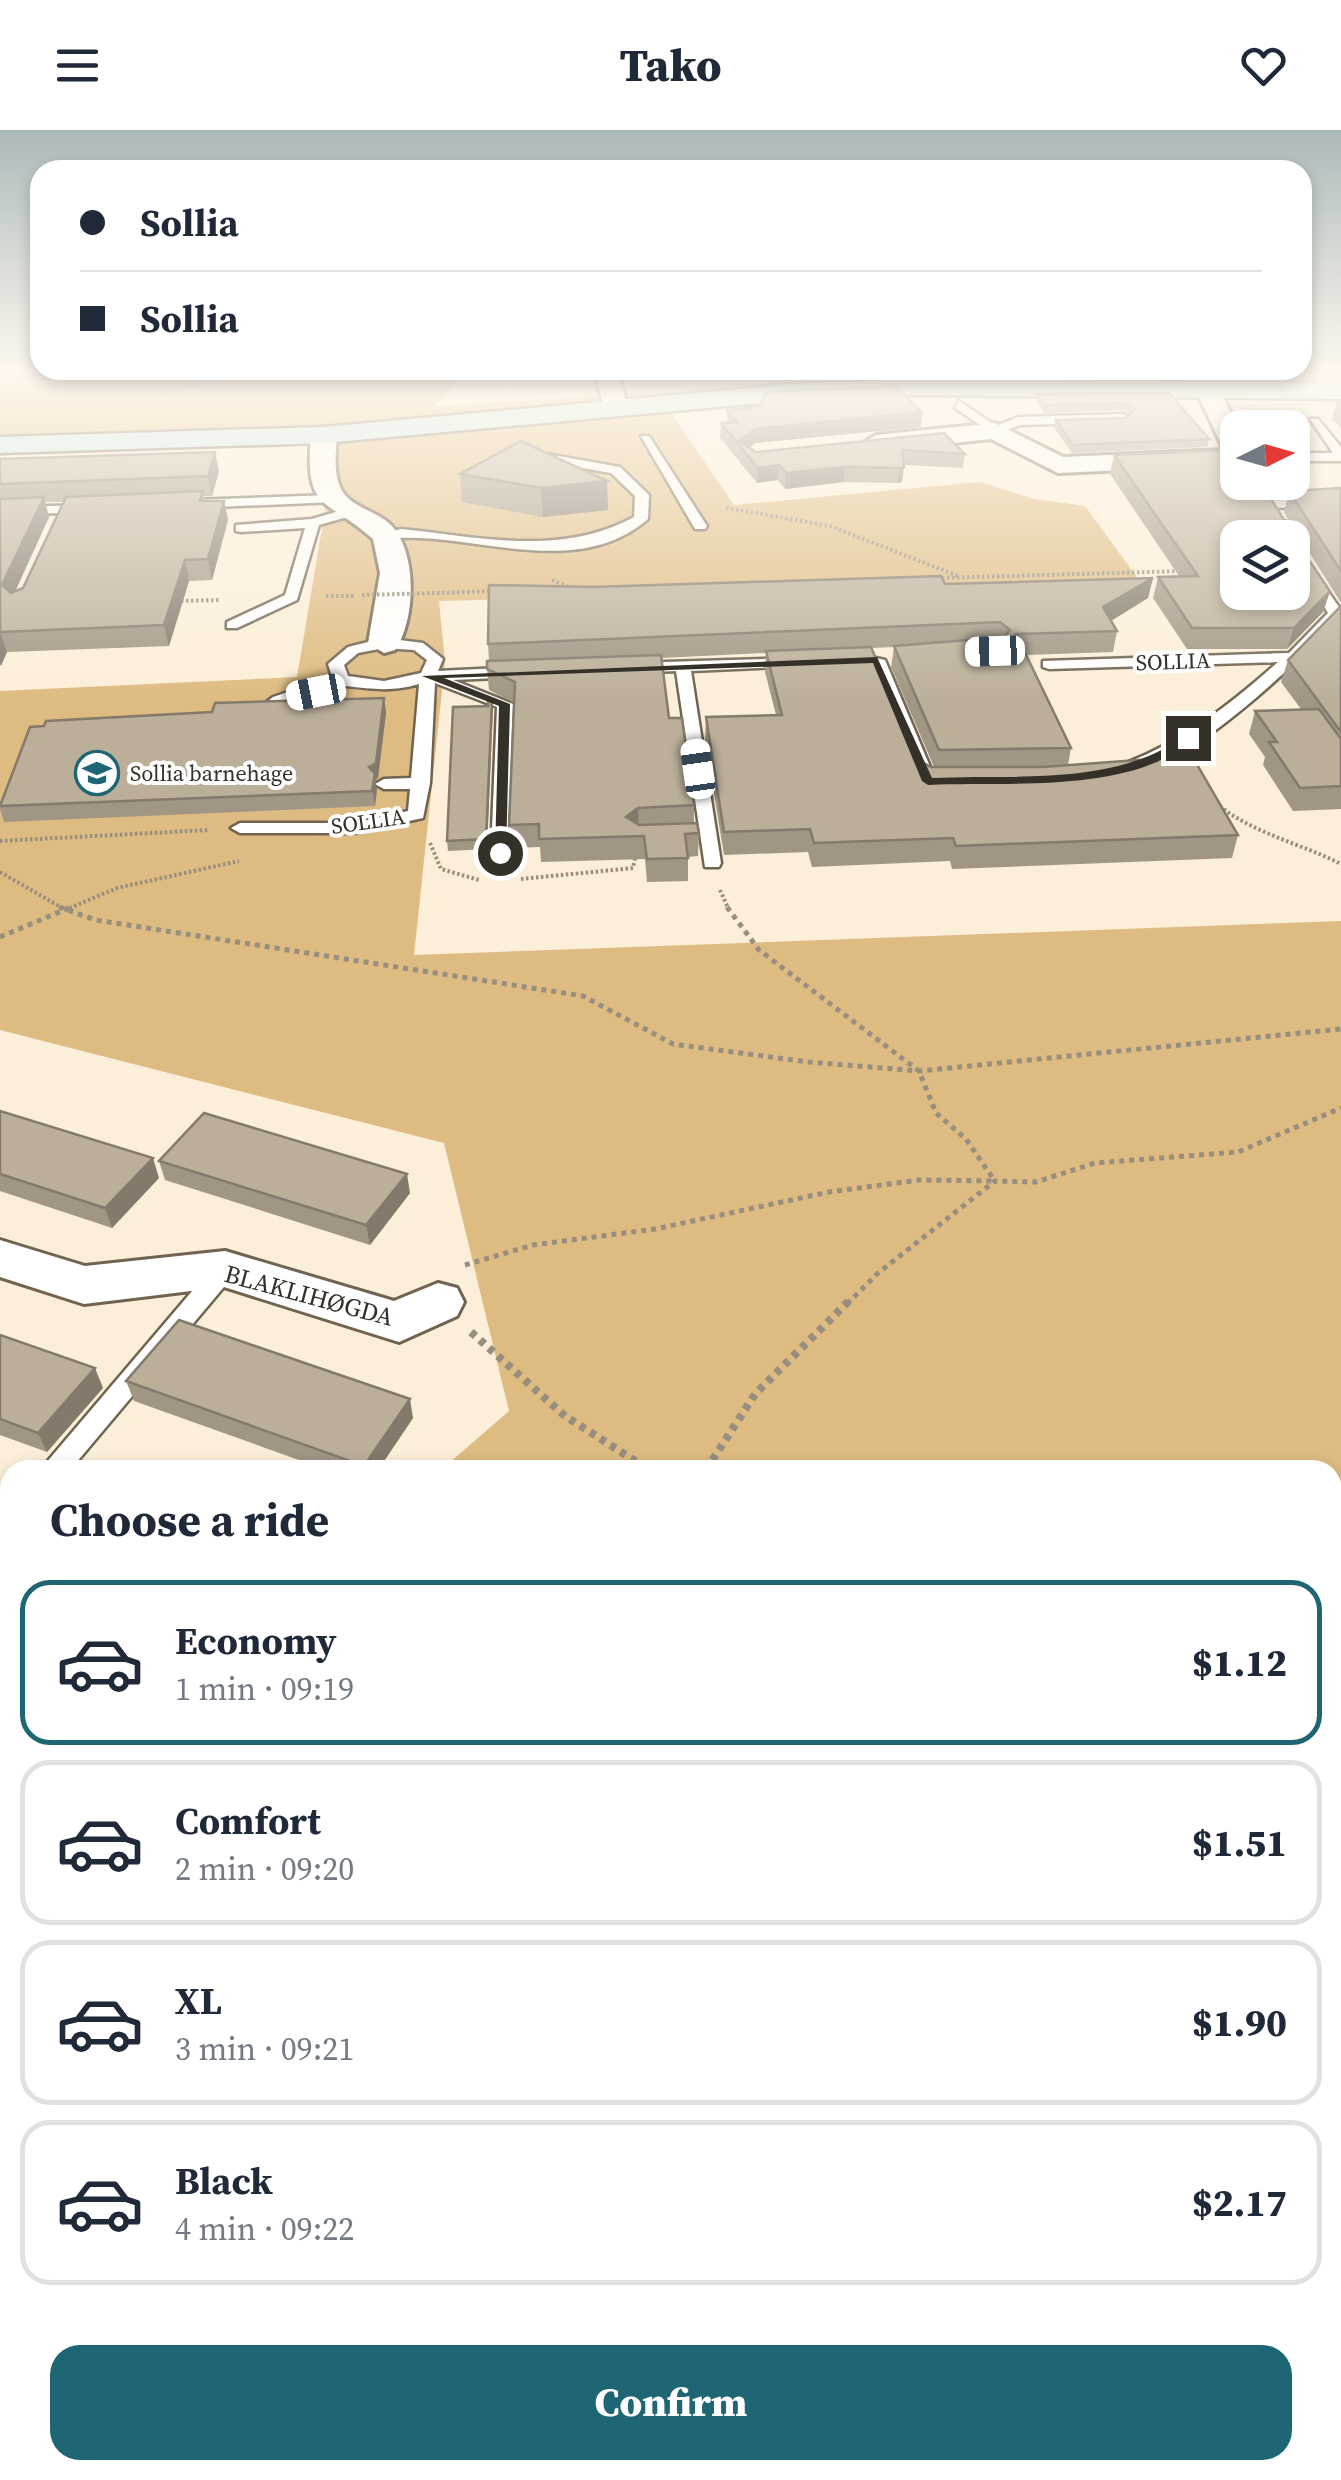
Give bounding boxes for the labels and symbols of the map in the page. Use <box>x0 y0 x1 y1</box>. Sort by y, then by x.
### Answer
north arrow <box>1220 410 1310 500</box>
car <box>964 635 1026 667</box>
street label: SOLLIA <box>1135 645 1211 677</box>
car <box>284 672 348 712</box>
route end <box>1166 716 1211 761</box>
car <box>679 737 717 801</box>
school or university icon: Sollia barnehage <box>74 750 120 796</box>
place label: Sollia barnehage <box>130 758 293 788</box>
street label: SOLLIA <box>329 801 407 841</box>
route start <box>478 831 523 876</box>
street label: BLAKLIHØGDA <box>221 1256 398 1334</box>

